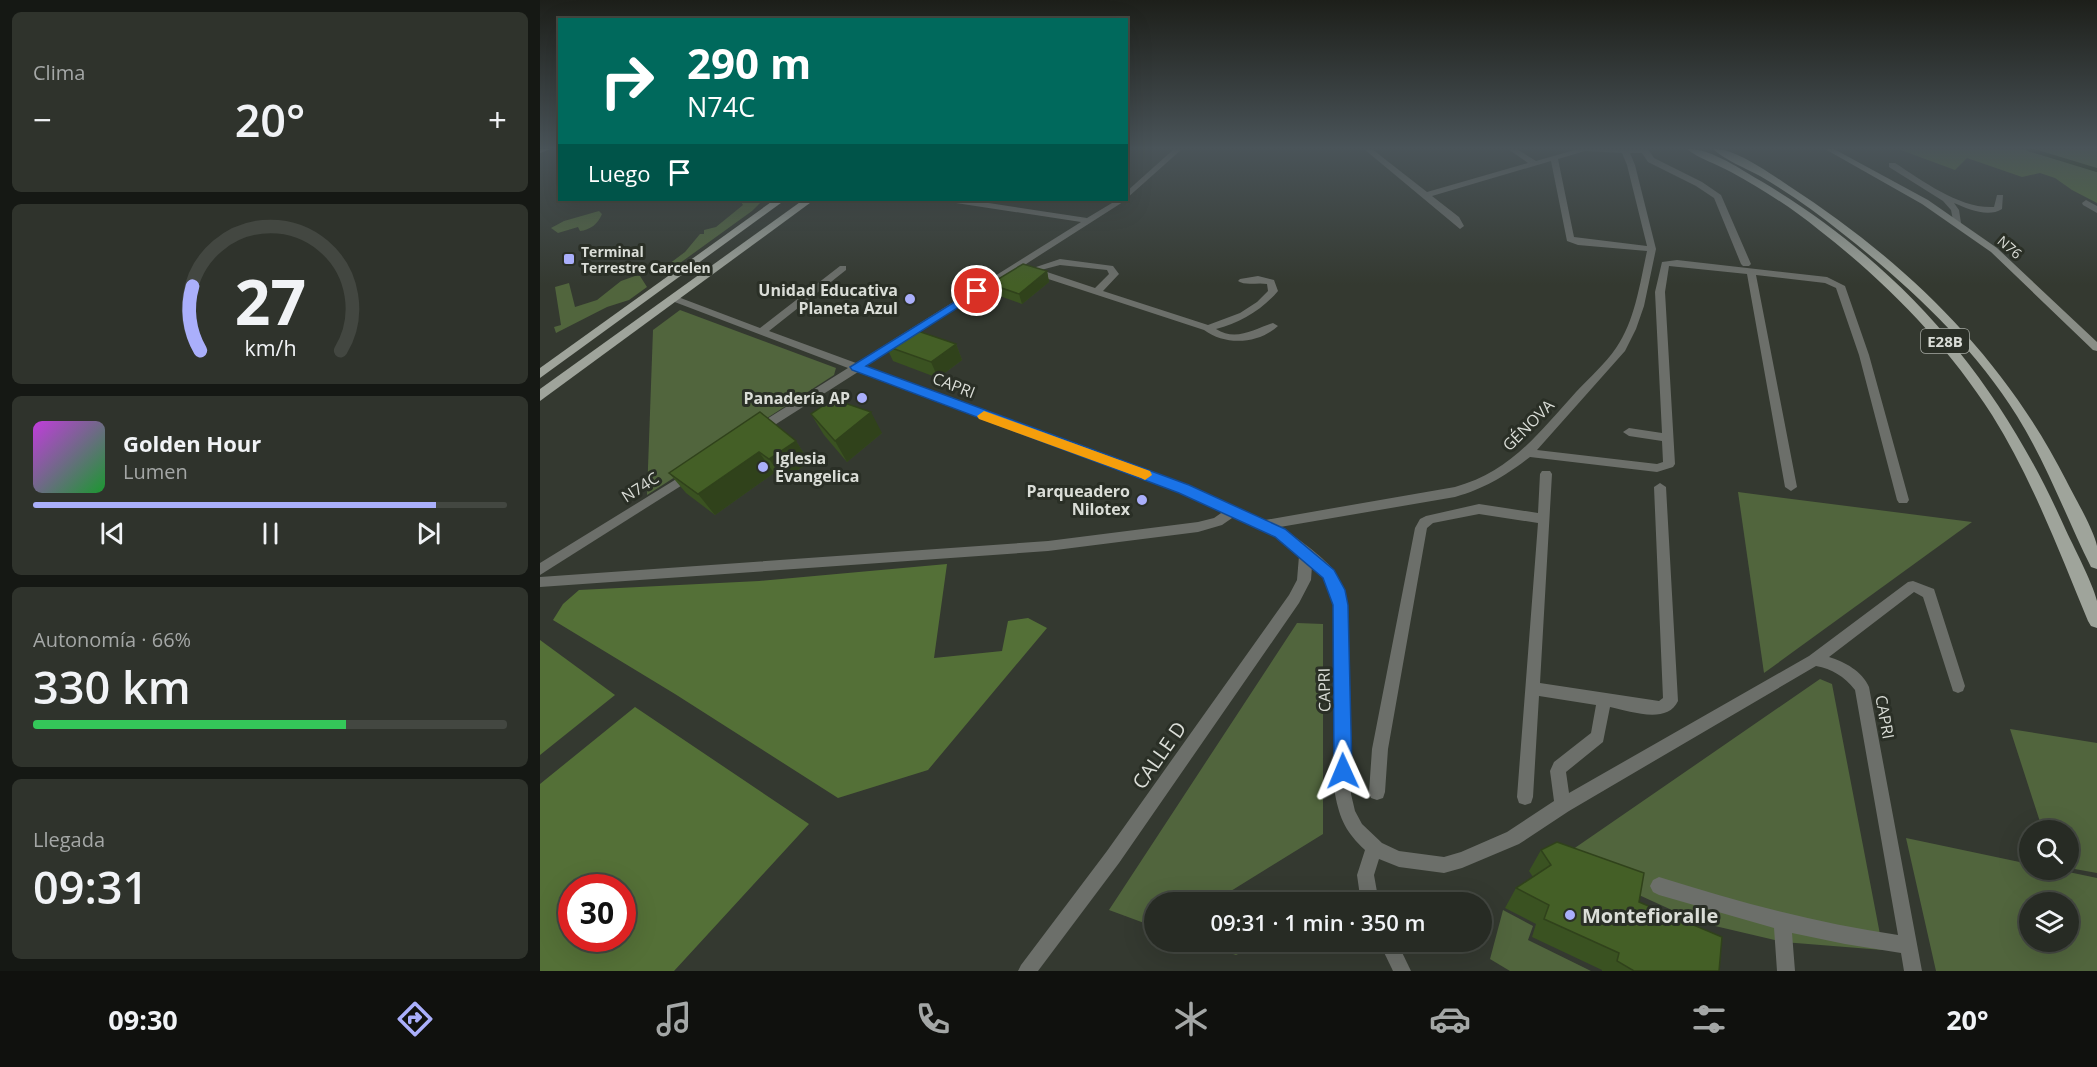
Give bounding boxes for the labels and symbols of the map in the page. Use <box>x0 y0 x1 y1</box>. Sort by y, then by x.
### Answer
street label: N76 <box>1994 231 2026 263</box>
place label: Terminal Terrestre Carcelen <box>581 242 711 277</box>
marker: Terminal Terrestre Carcelen <box>562 252 576 266</box>
pin <box>951 265 1002 316</box>
place label: Unidad Educativa Planeta Azul <box>758 279 898 319</box>
marker: Unidad Educativa Planeta Azul <box>903 292 917 306</box>
road number: E28B <box>1921 329 1969 353</box>
street label: CAPRI <box>929 367 979 403</box>
place label: Panadería AP <box>743 387 850 409</box>
marker: Panadería AP <box>855 391 869 405</box>
street label: GÉNOVA <box>1497 394 1559 456</box>
place label: Iglesia Evangelica <box>775 447 859 487</box>
marker: Iglesia Evangelica <box>756 460 770 474</box>
street label: N74C <box>617 467 663 507</box>
place label: Parqueadero Nilotex <box>1027 480 1131 520</box>
marker: Parqueadero Nilotex <box>1135 493 1149 507</box>
street label: CAPRI <box>1313 668 1335 712</box>
street label: CAPRI <box>1870 693 1900 741</box>
street label: CALLE D <box>1126 716 1192 794</box>
position arrow <box>1311 739 1375 803</box>
speed limit sign: 30 <box>558 874 636 952</box>
place label: Montefioralle <box>1582 902 1718 929</box>
marker: Montefioralle <box>1563 908 1577 922</box>

